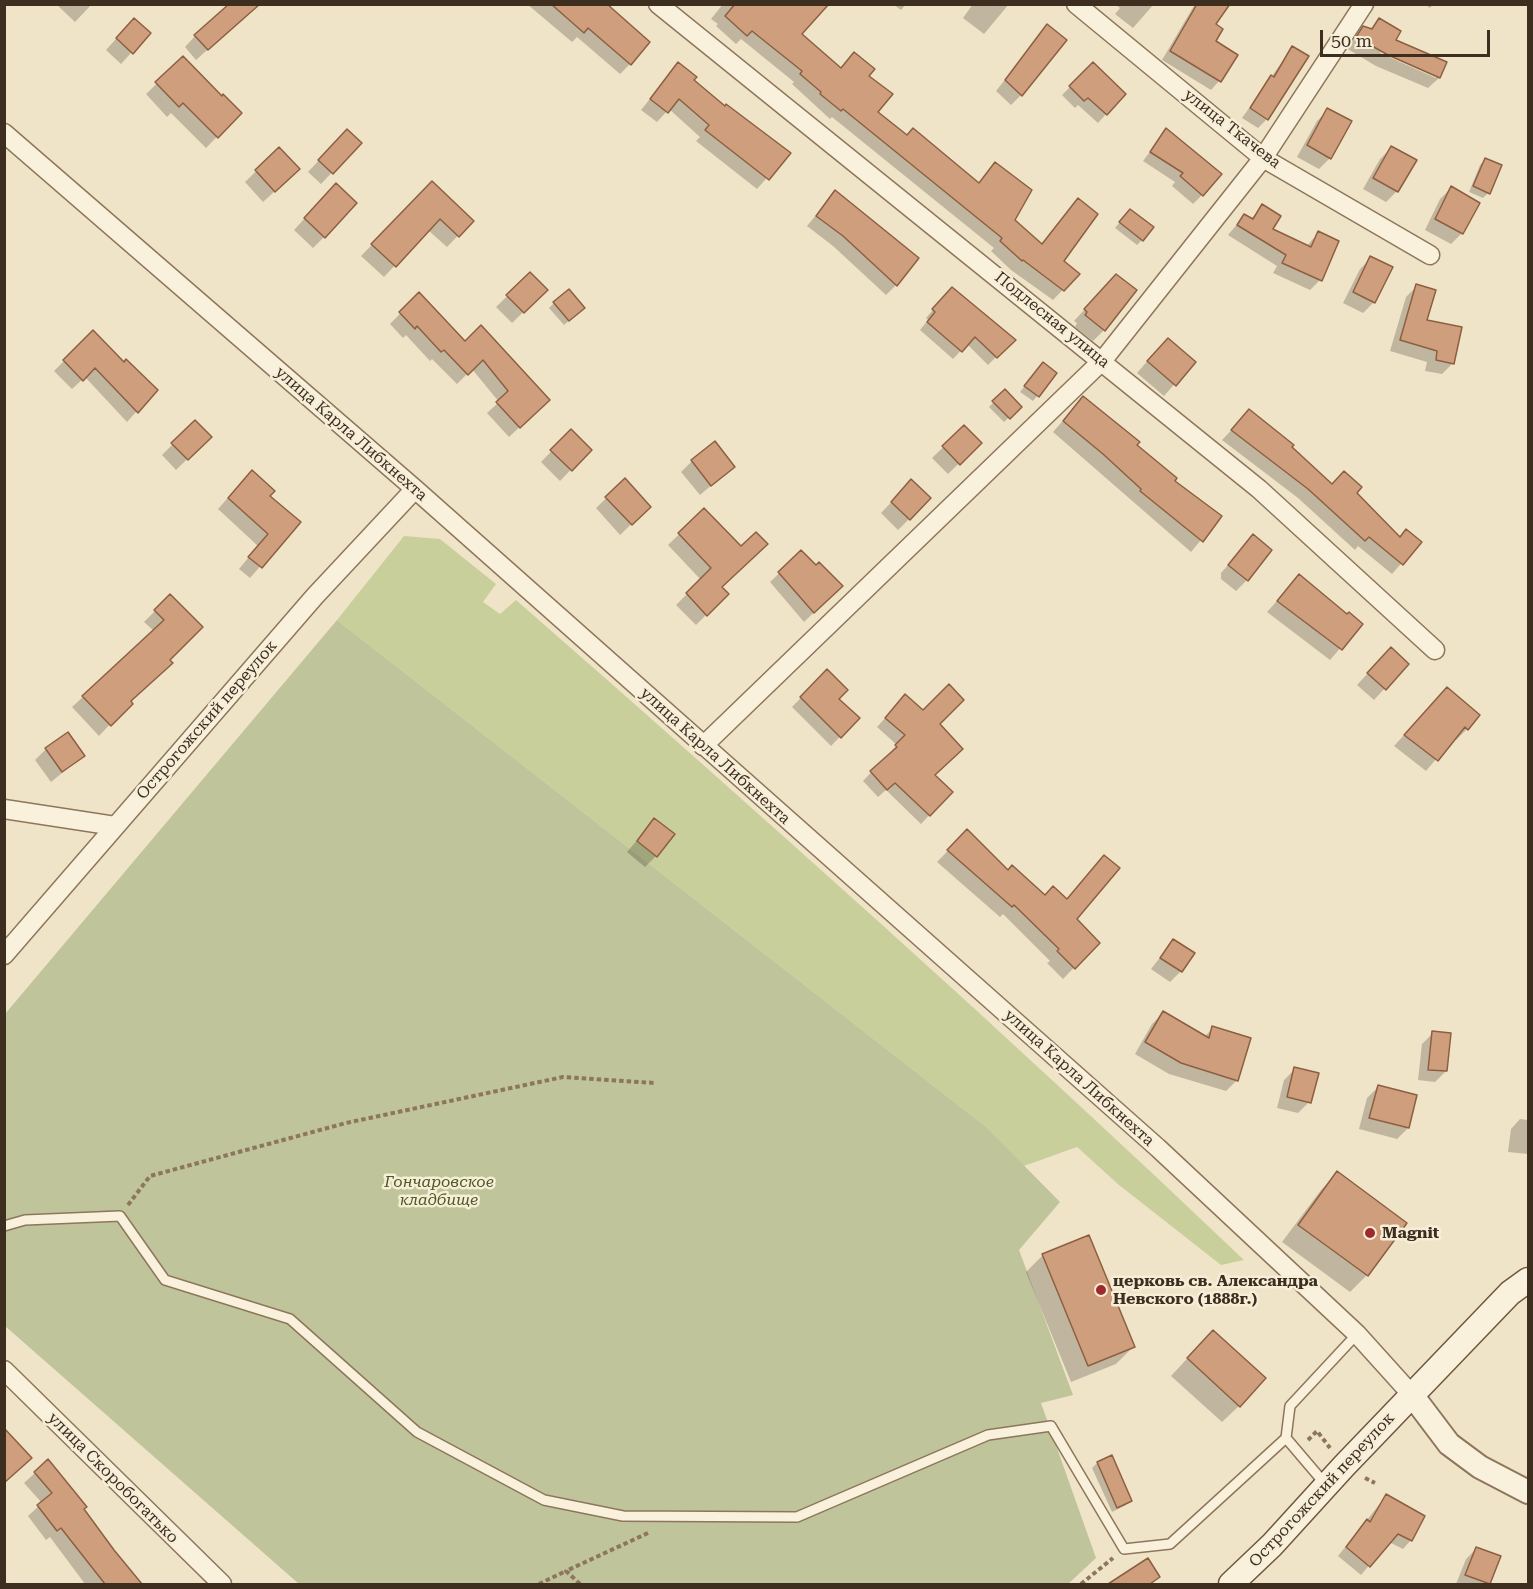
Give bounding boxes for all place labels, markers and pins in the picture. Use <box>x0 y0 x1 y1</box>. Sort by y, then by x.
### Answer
place label: Magnit <box>1382 1223 1439 1243</box>
marker: Magnit <box>1363 1226 1377 1240</box>
place label: церковь св. Александра Невского (1888г.) <box>1113 1271 1318 1309</box>
marker: церковь св. Александра Невского (1888г.) <box>1094 1283 1108 1297</box>

